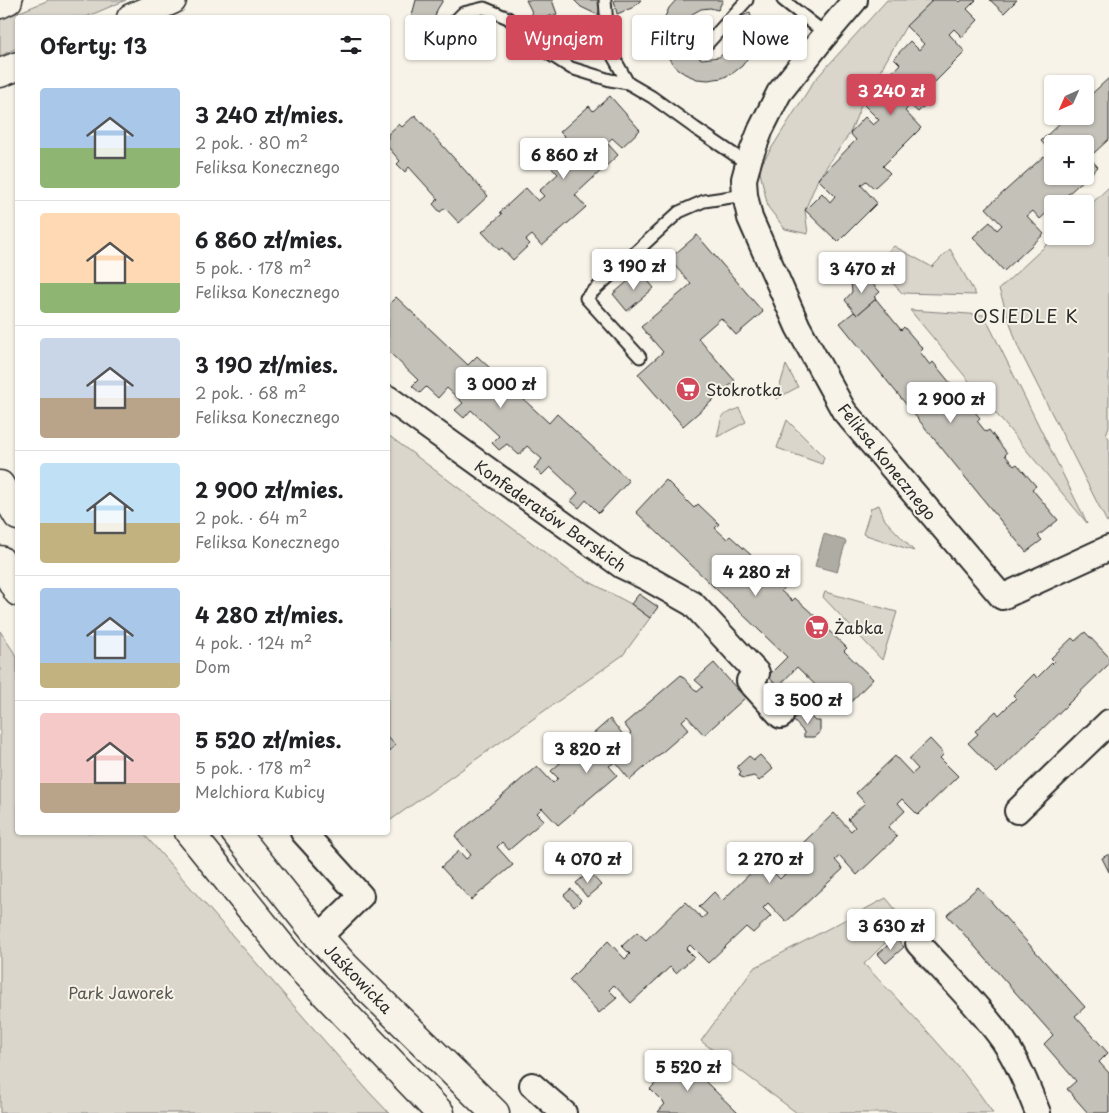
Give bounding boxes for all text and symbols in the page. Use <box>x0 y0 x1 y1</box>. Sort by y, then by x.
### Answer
chip: Kupno <box>405 15 496 60</box>
chip: Wynajem <box>506 15 622 60</box>
chip: Filtry <box>632 15 713 60</box>
chip: Nowe <box>723 15 807 60</box>
text: Oferty: 13 <box>40 29 147 61</box>
icon: filters <box>337 31 365 59</box>
pin: 3 240 zł <box>839 74 943 116</box>
north arrow <box>1044 75 1094 125</box>
map controls <box>1044 75 1094 245</box>
text: 3 240 zł <box>858 78 924 102</box>
text: 3 240 zł/mies. <box>195 98 343 130</box>
icon: home <box>80 108 140 168</box>
text: 2 pok. · 80 m² <box>195 130 308 154</box>
button: + <box>1044 135 1094 185</box>
pin: 6 860 zł <box>512 138 616 180</box>
text: 6 860 zł <box>531 142 597 166</box>
text: Feliksa Konecznego <box>195 154 340 178</box>
button: − <box>1044 195 1094 245</box>
text: 6 860 zł/mies. <box>195 223 343 255</box>
icon: home <box>80 233 140 293</box>
pin: 3 190 zł <box>582 248 686 291</box>
pin: 3 470 zł <box>810 252 914 294</box>
text: 3 190 zł <box>603 253 665 277</box>
text: 5 pok. · 178 m² <box>195 255 311 279</box>
text: 3 470 zł <box>829 256 895 280</box>
text: Feliksa Konecznego <box>195 279 340 303</box>
district label: OSIEDLE K <box>973 302 1079 329</box>
text: 3 190 zł/mies. <box>195 348 338 380</box>
icon: home <box>80 358 140 418</box>
pin: 3 000 zł <box>449 366 553 409</box>
text: 3 000 zł <box>467 371 535 395</box>
supermarket icon: Stokrotka <box>675 376 701 402</box>
place label: Stokrotka <box>706 377 782 401</box>
text: 2 pok. · 68 m² <box>195 380 307 404</box>
pin: 2 900 zł <box>899 382 1003 424</box>
text: 2 900 zł <box>918 386 984 410</box>
street label: Feliksa Konecznego <box>833 397 943 525</box>
text: Feliksa Konecznego <box>195 404 340 428</box>
street label: Konfederatów Barskich <box>470 453 632 577</box>
text: 2 900 zł/mies. <box>195 473 344 505</box>
icon: home <box>80 483 140 543</box>
text: 2 pok. · 64 m² <box>195 505 307 529</box>
text: Feliksa Konecznego <box>195 529 340 553</box>
pin: 4 280 zł <box>704 554 808 597</box>
text: 4 280 zł <box>723 559 789 583</box>
text: 4 280 zł/mies. <box>195 598 344 630</box>
icon: home <box>80 608 140 668</box>
supermarket icon: Żabka <box>804 614 830 640</box>
place label: Żabka <box>834 615 883 639</box>
text: 4 pok. · 124 m² <box>195 630 312 654</box>
text: Dom <box>195 654 231 678</box>
pin: 3 500 zł <box>756 682 860 725</box>
text: 3 500 zł <box>774 687 842 711</box>
text: 5 520 zł/mies. <box>195 723 341 755</box>
pin: 3 820 zł <box>535 732 639 774</box>
icon: home <box>80 733 140 793</box>
text: 3 820 zł <box>554 736 620 760</box>
text: 5 pok. · 178 m² <box>195 755 311 779</box>
text: Melchiora Kubicy <box>195 779 325 803</box>
pin: 4 070 zł <box>536 842 640 884</box>
pin: 2 270 zł <box>718 842 822 884</box>
text: 4 070 zł <box>555 846 621 870</box>
text: 2 270 zł <box>738 846 802 870</box>
pin: 3 630 zł <box>839 908 943 951</box>
text: 3 630 zł <box>858 913 924 937</box>
street label: Jaśkowicka <box>319 938 399 1018</box>
park label: Park Jaworek <box>68 980 174 1004</box>
pin: 5 520 zł <box>636 1050 740 1092</box>
text: 5 520 zł <box>655 1054 721 1078</box>

